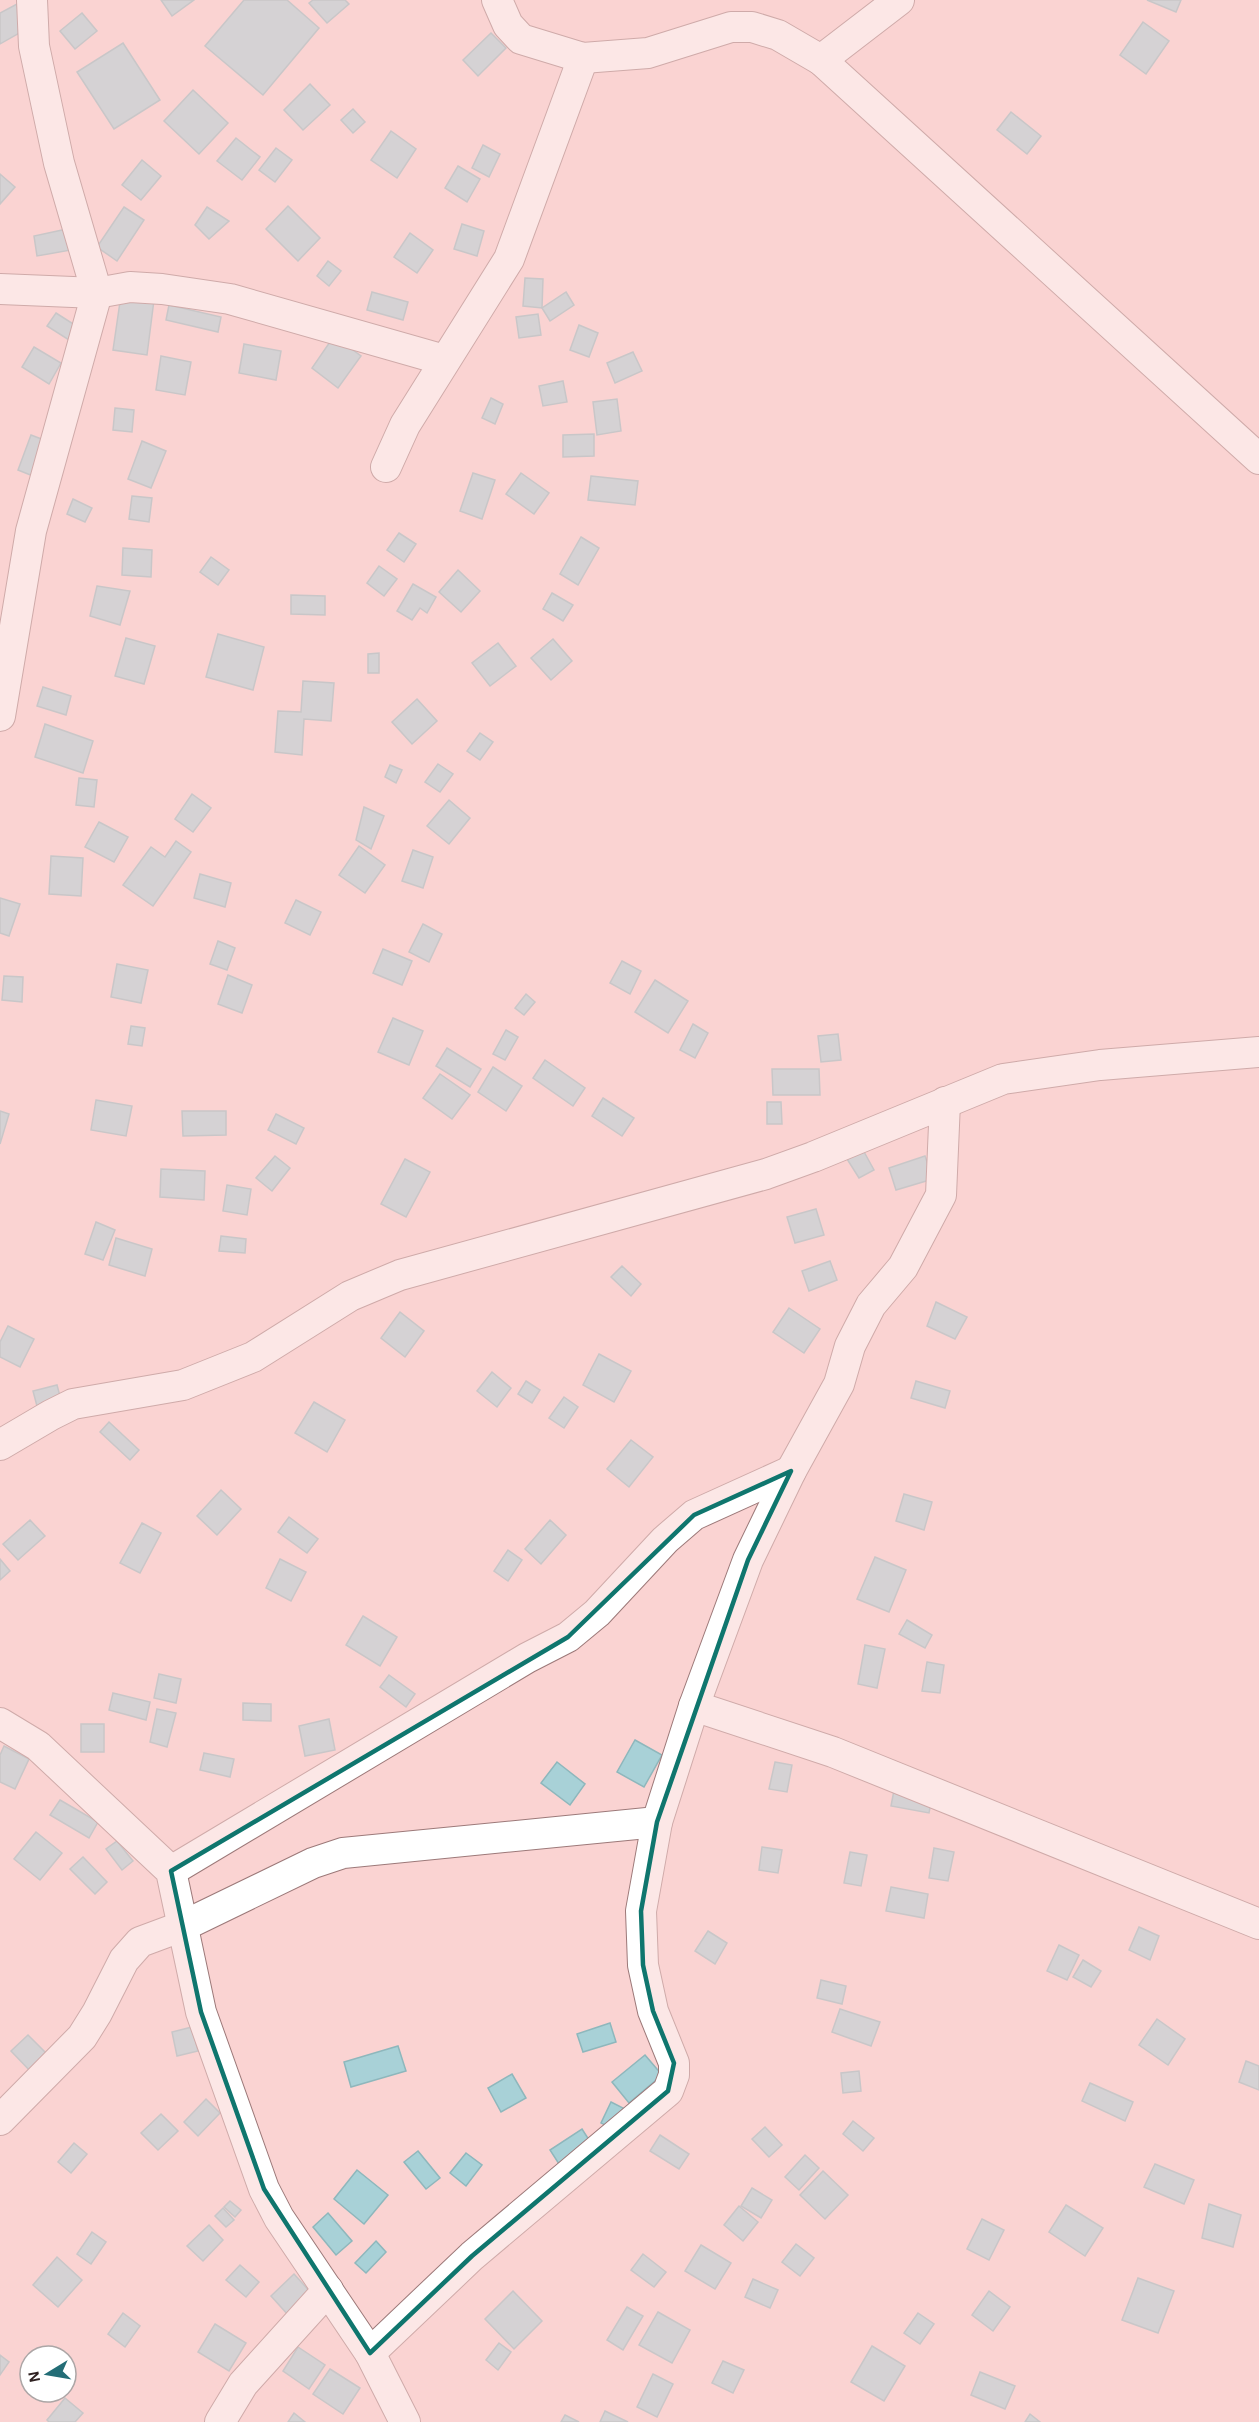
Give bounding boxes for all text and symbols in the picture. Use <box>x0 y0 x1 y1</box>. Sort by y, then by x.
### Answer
north arrow <box>18 2344 78 2404</box>
text: N <box>25 2370 43 2384</box>

